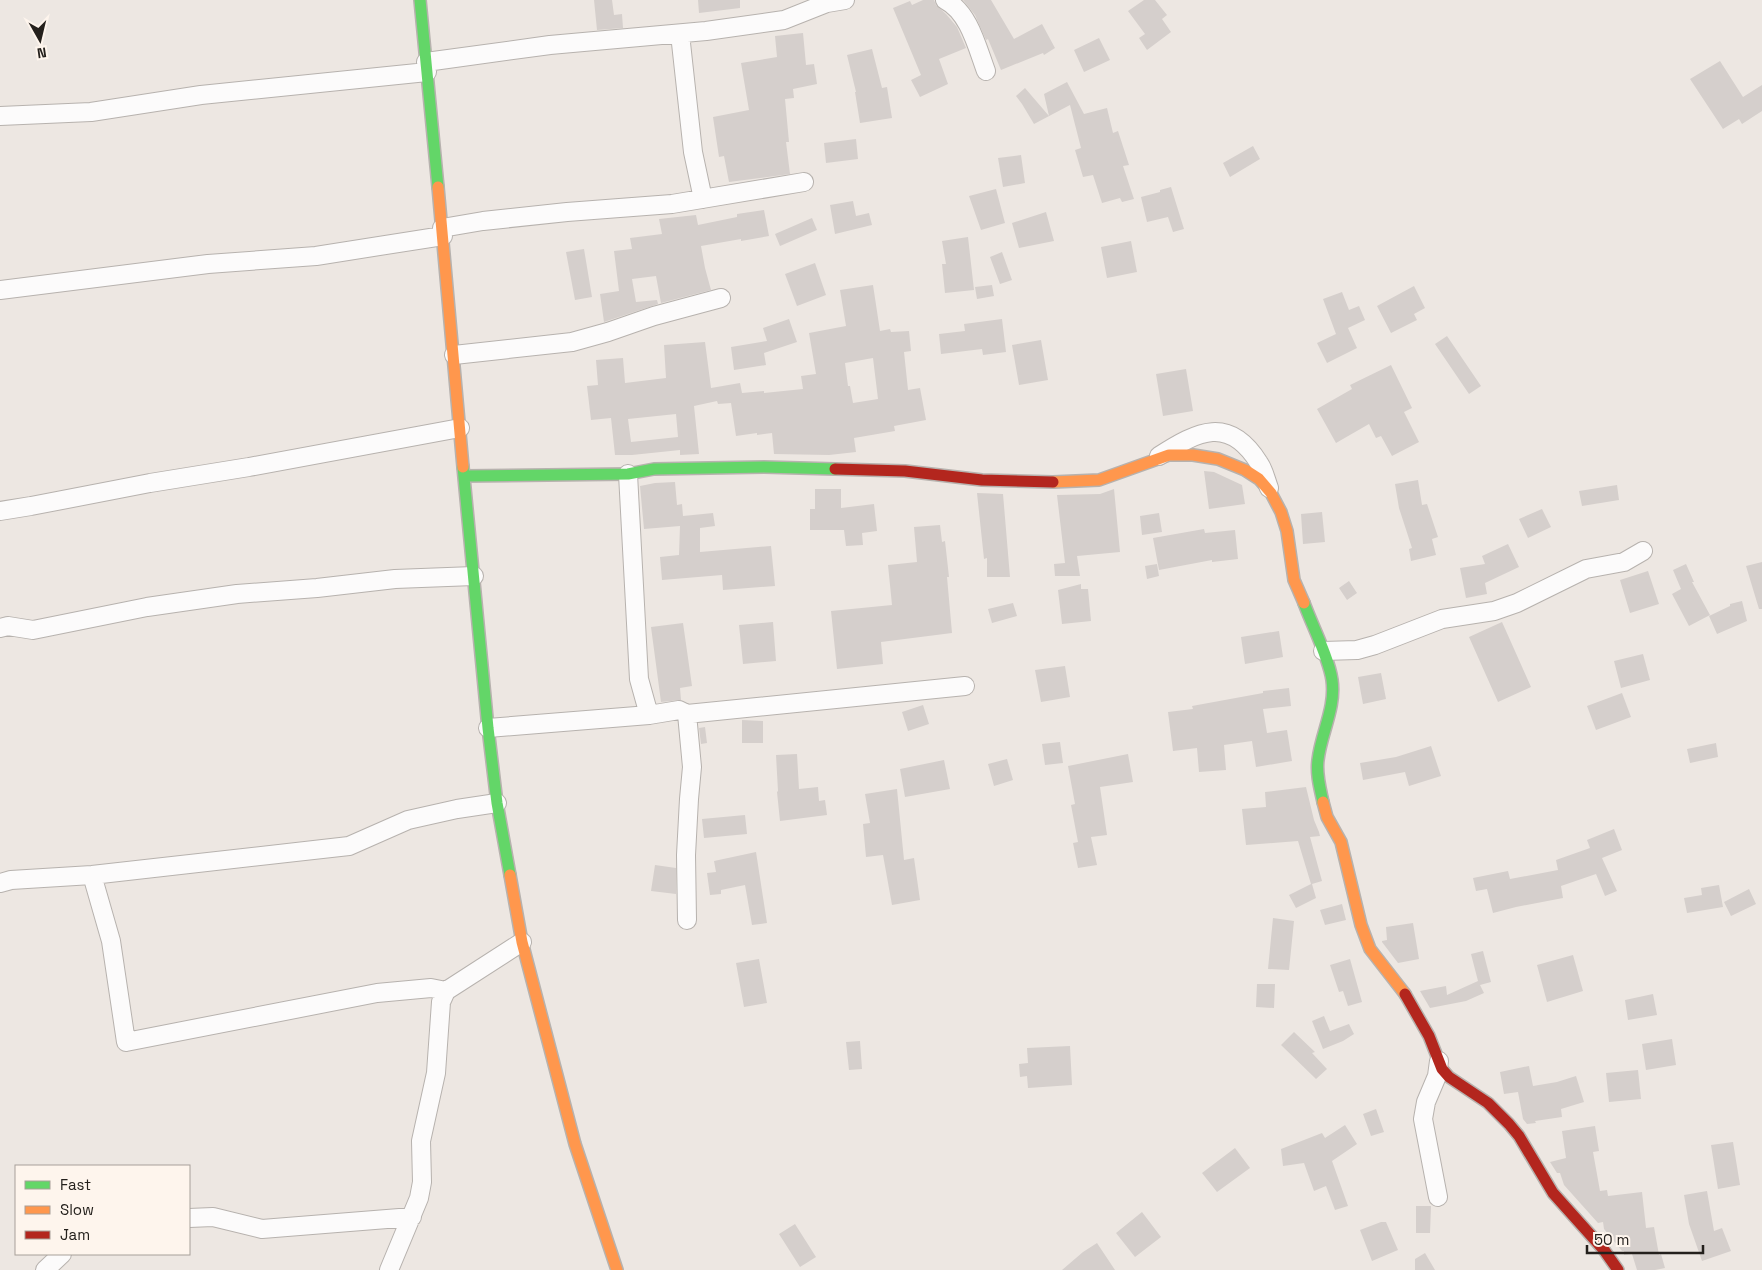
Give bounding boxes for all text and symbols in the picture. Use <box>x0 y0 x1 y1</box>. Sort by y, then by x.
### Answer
north arrow <box>15 15 65 65</box>
text: N <box>36 43 48 62</box>
legend <box>15 1165 190 1255</box>
text: Fast <box>60 1175 91 1194</box>
text: Slow <box>60 1200 94 1219</box>
scale bar <box>1587 1222 1703 1254</box>
text: Jam <box>60 1225 90 1244</box>
text: 50 m <box>1594 1230 1629 1249</box>

